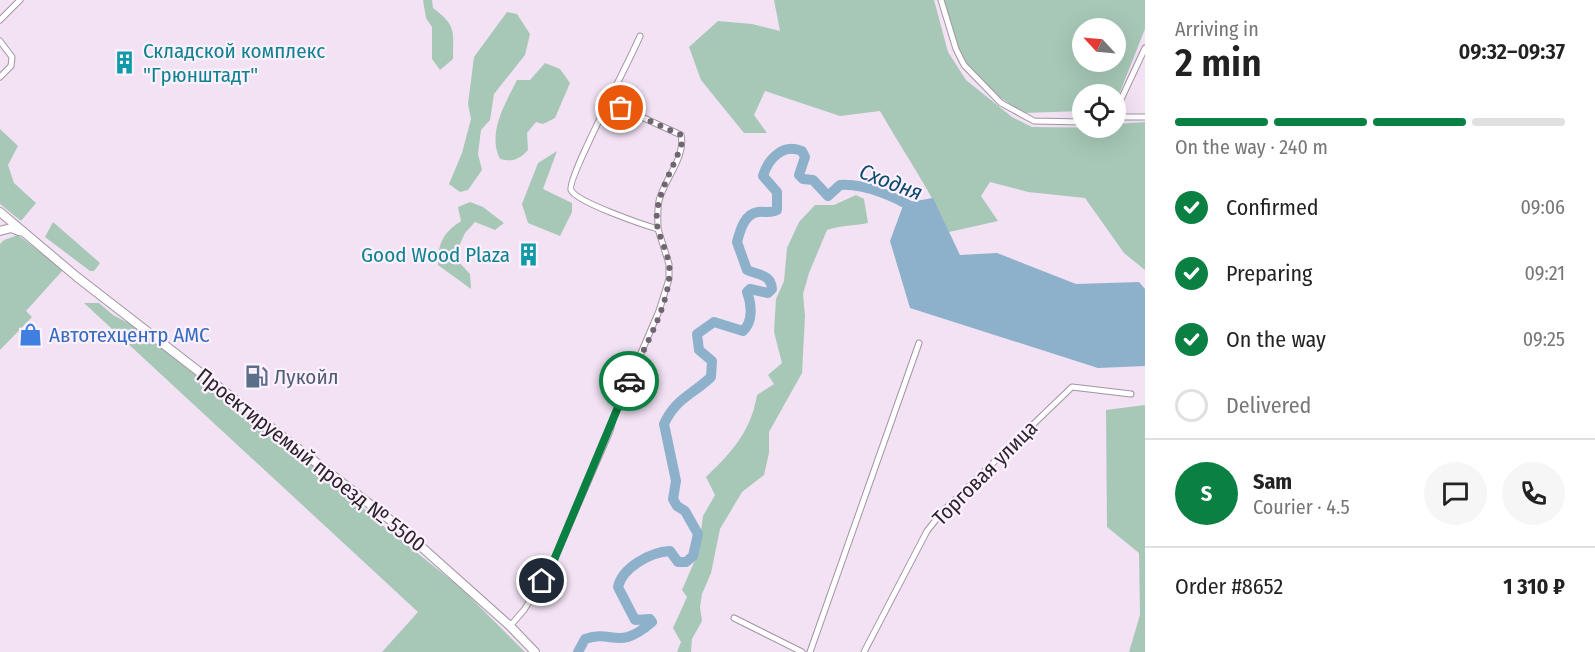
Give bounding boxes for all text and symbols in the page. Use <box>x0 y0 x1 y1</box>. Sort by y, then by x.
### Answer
text: Arriving in <box>1175 17 1259 41</box>
north arrow <box>1072 18 1126 72</box>
map controls <box>1072 18 1126 138</box>
place label: Складской комплекс "Грюнштадт" <box>143 38 325 88</box>
text: 09:32–09:37 <box>1459 38 1565 65</box>
text: 2 min <box>1175 40 1262 86</box>
building icon: Складской комплекс "Грюнштадт" <box>112 50 138 76</box>
pin <box>595 82 646 133</box>
button: locate <box>1072 84 1126 138</box>
icon: bag <box>604 91 637 124</box>
text: On the way · 240 m <box>1175 135 1328 159</box>
water label: Сходня <box>856 158 926 206</box>
icon: check <box>1175 191 1208 224</box>
text: Confirmed <box>1226 194 1319 221</box>
text: 09:06 <box>1520 195 1565 219</box>
place label: Good Wood Plaza <box>361 242 510 268</box>
building icon: Good Wood Plaza <box>515 242 541 268</box>
icon: check <box>1175 257 1208 290</box>
text: Preparing <box>1226 260 1312 287</box>
text: 09:21 <box>1525 261 1565 285</box>
shop icon: Автотехцентр АМС <box>18 322 44 348</box>
place label: Автотехцентр АМС <box>49 322 210 348</box>
icon: check <box>1175 323 1208 356</box>
text: On the way <box>1226 326 1326 353</box>
text: 09:25 <box>1523 327 1565 351</box>
courier <box>599 351 659 411</box>
street label: Проектируемый проезд № 5500 <box>191 362 431 558</box>
fuel station icon: Лукойл <box>243 364 269 390</box>
place label: Лукойл <box>274 364 339 390</box>
icon: car <box>613 365 646 398</box>
text: Delivered <box>1226 392 1311 419</box>
street label: Торговая улица <box>927 415 1043 531</box>
button: chat <box>1424 462 1487 525</box>
button: phone <box>1502 462 1565 525</box>
text: Sam <box>1253 468 1292 495</box>
text: S <box>1201 480 1212 507</box>
text: Courier · 4.5 <box>1253 495 1350 519</box>
pin <box>516 555 567 606</box>
icon: home <box>525 564 558 597</box>
text: Order #8652 <box>1175 573 1283 600</box>
text: 1 310 ₽ <box>1503 573 1565 600</box>

